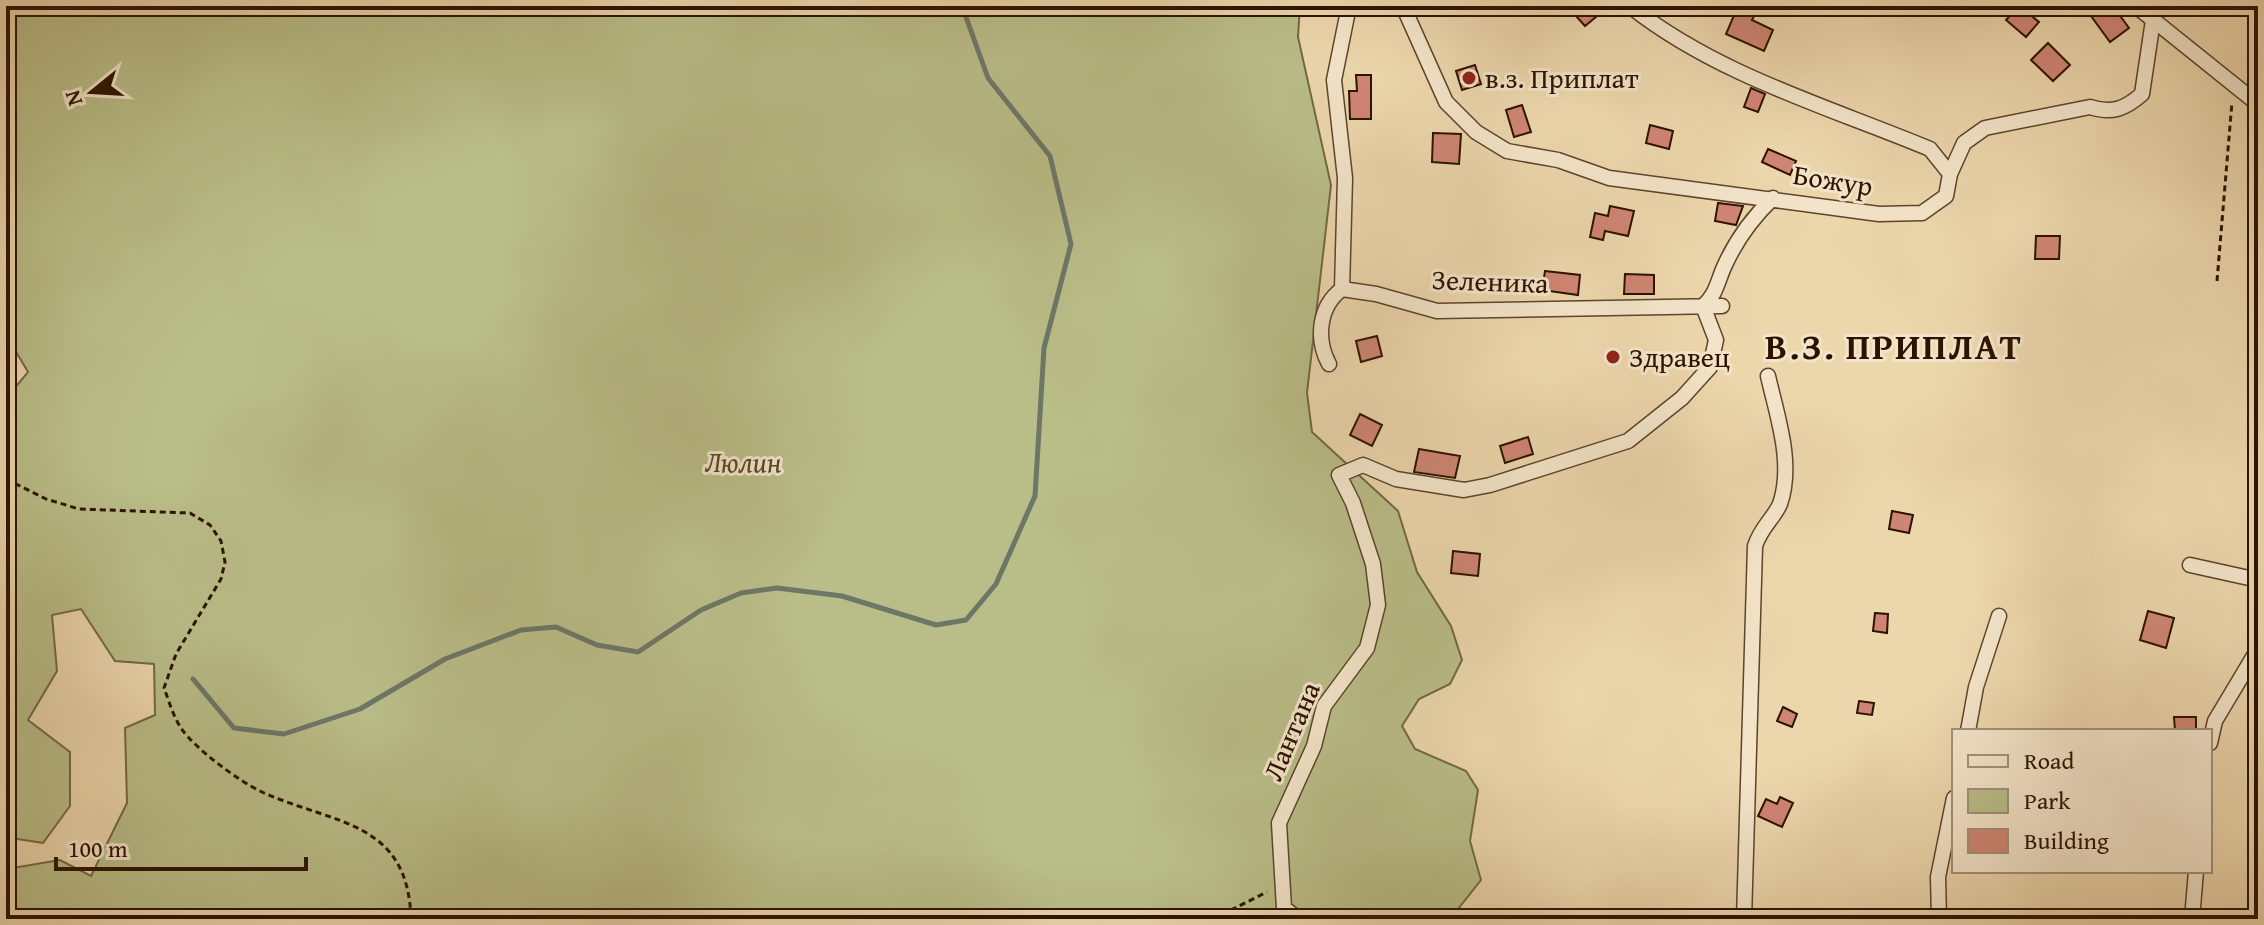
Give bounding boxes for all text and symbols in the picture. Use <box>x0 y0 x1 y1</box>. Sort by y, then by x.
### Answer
north arrow <box>52 52 132 132</box>
place label: в.з. Приплат <box>1485 57 1639 98</box>
marker: в.з. Приплат <box>1460 69 1478 87</box>
text: N <box>55 86 90 110</box>
street label: Божур <box>1790 153 1876 206</box>
street label: Зеленика <box>1431 258 1550 303</box>
district label: В.З. ПРИПЛАТ <box>1765 319 2023 372</box>
place label: Здравец <box>1629 336 1730 377</box>
marker: Здравец <box>1604 348 1622 366</box>
park label: Люлин <box>705 441 781 482</box>
street label: Лантана <box>1251 674 1330 787</box>
legend <box>1952 729 2212 873</box>
text: Road <box>2024 743 2074 778</box>
text: Park <box>2024 783 2071 818</box>
scale bar <box>56 821 306 871</box>
text: Building <box>2024 823 2109 858</box>
text: 100 m <box>68 831 128 866</box>

